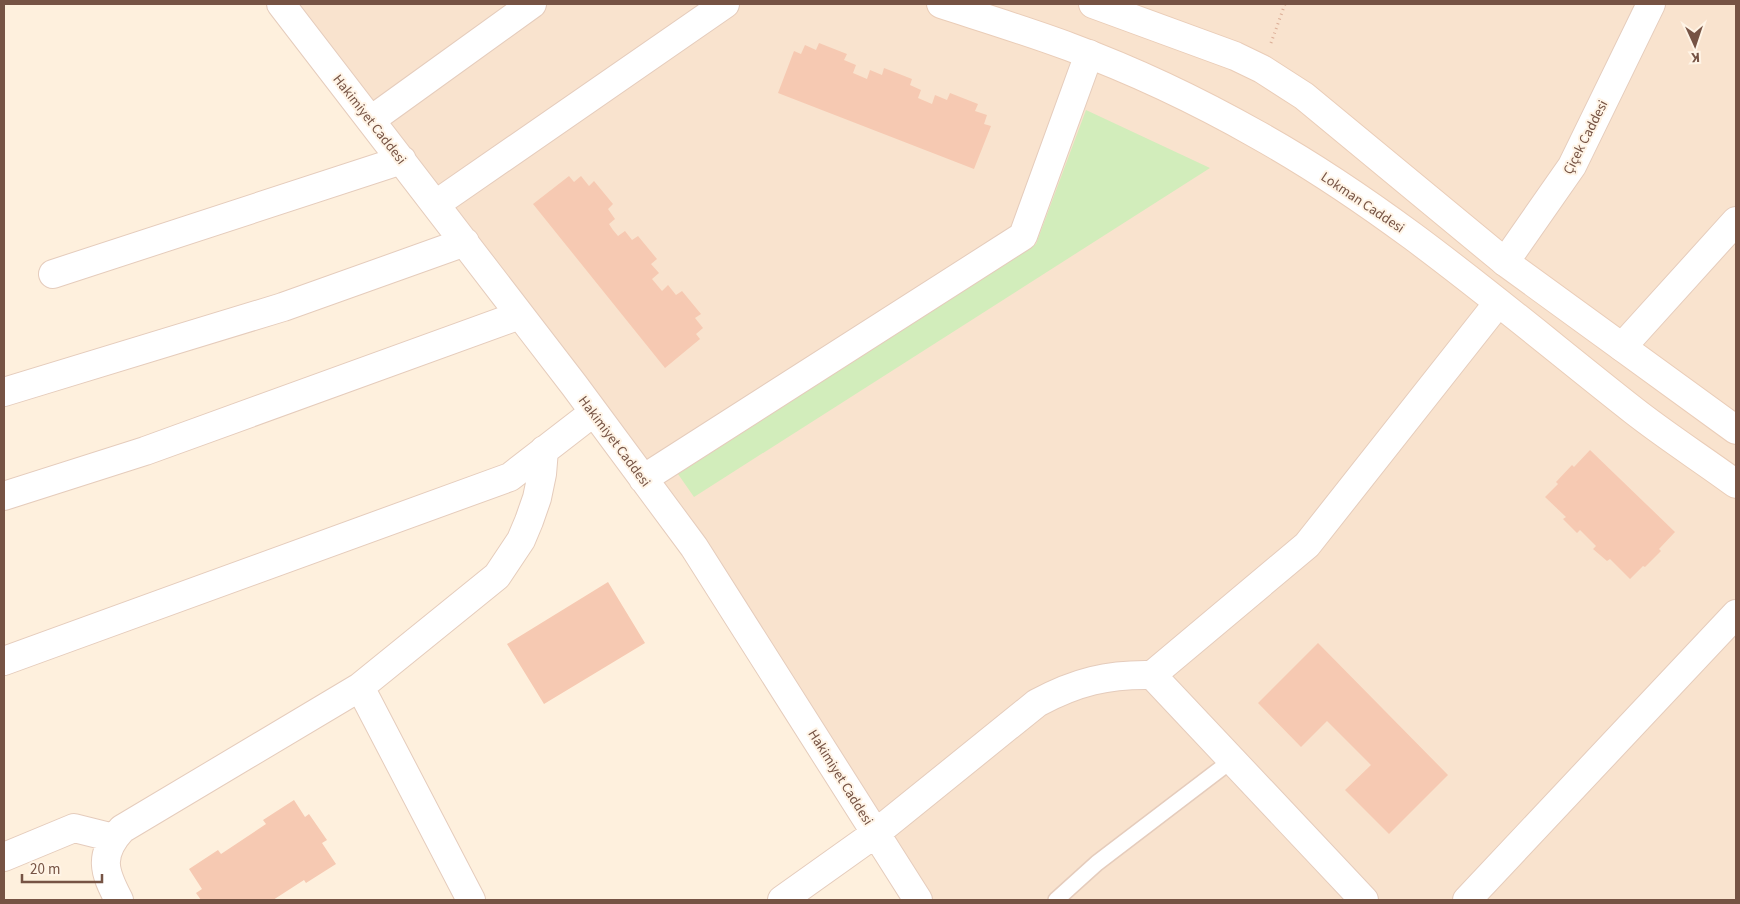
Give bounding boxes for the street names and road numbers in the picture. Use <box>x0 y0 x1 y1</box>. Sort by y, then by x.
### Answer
street label: Hakimiyet Caddesi <box>328 70 411 169</box>
street label: Çiçek Caddesi <box>1559 97 1613 178</box>
street label: Lokman Caddesi <box>1317 167 1408 238</box>
street label: Hakimiyet Caddesi <box>573 392 655 491</box>
street label: Hakimiyet Caddesi <box>803 726 878 829</box>

